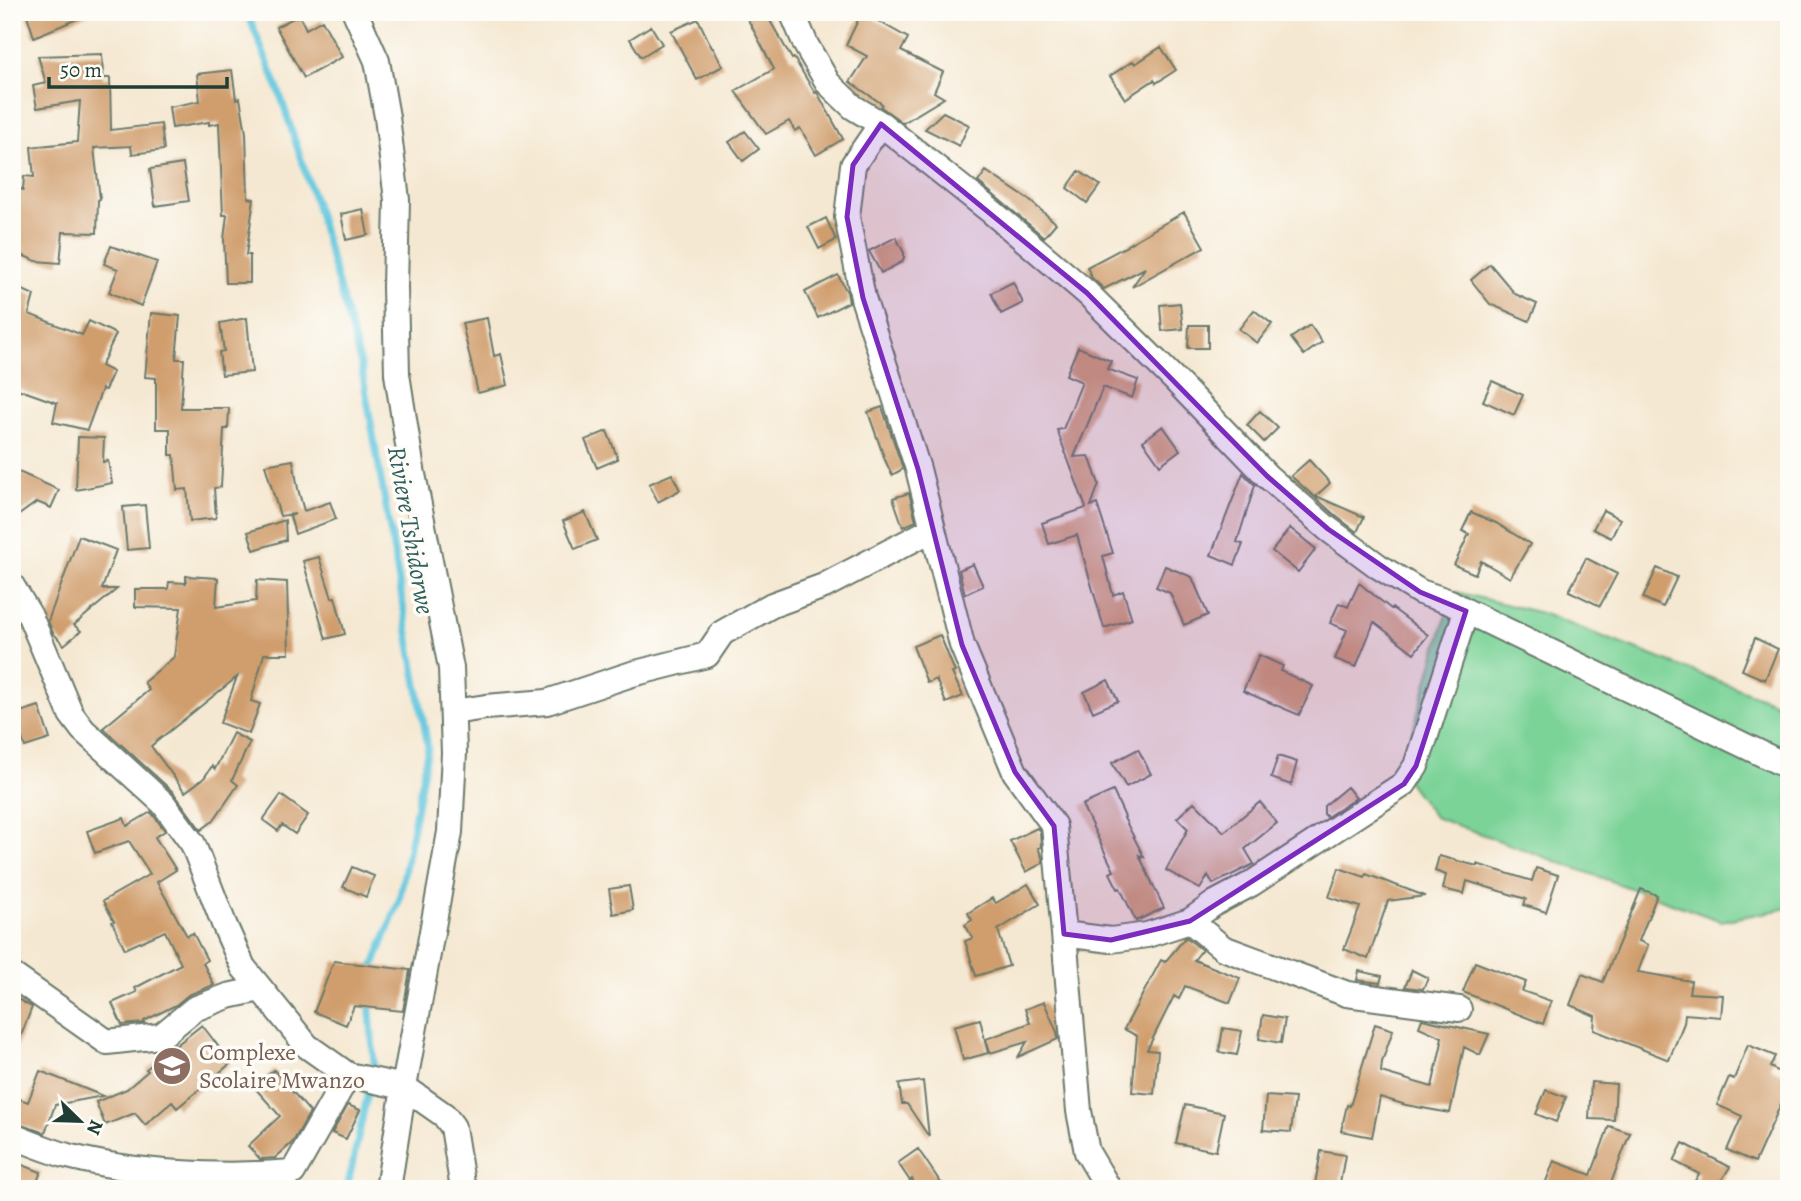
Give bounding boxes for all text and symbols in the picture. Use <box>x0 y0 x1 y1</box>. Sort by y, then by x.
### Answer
scale bar <box>49 46 228 90</box>
text: 50 m <box>60 56 102 84</box>
water label: Riviere Tshidorwe <box>379 443 443 617</box>
place label: Complexe Scolaire Mwanzo <box>199 1036 365 1096</box>
school or university icon: Complexe Scolaire Mwanzo <box>151 1045 193 1087</box>
north arrow <box>46 1086 116 1156</box>
text: N <box>80 1116 109 1139</box>

